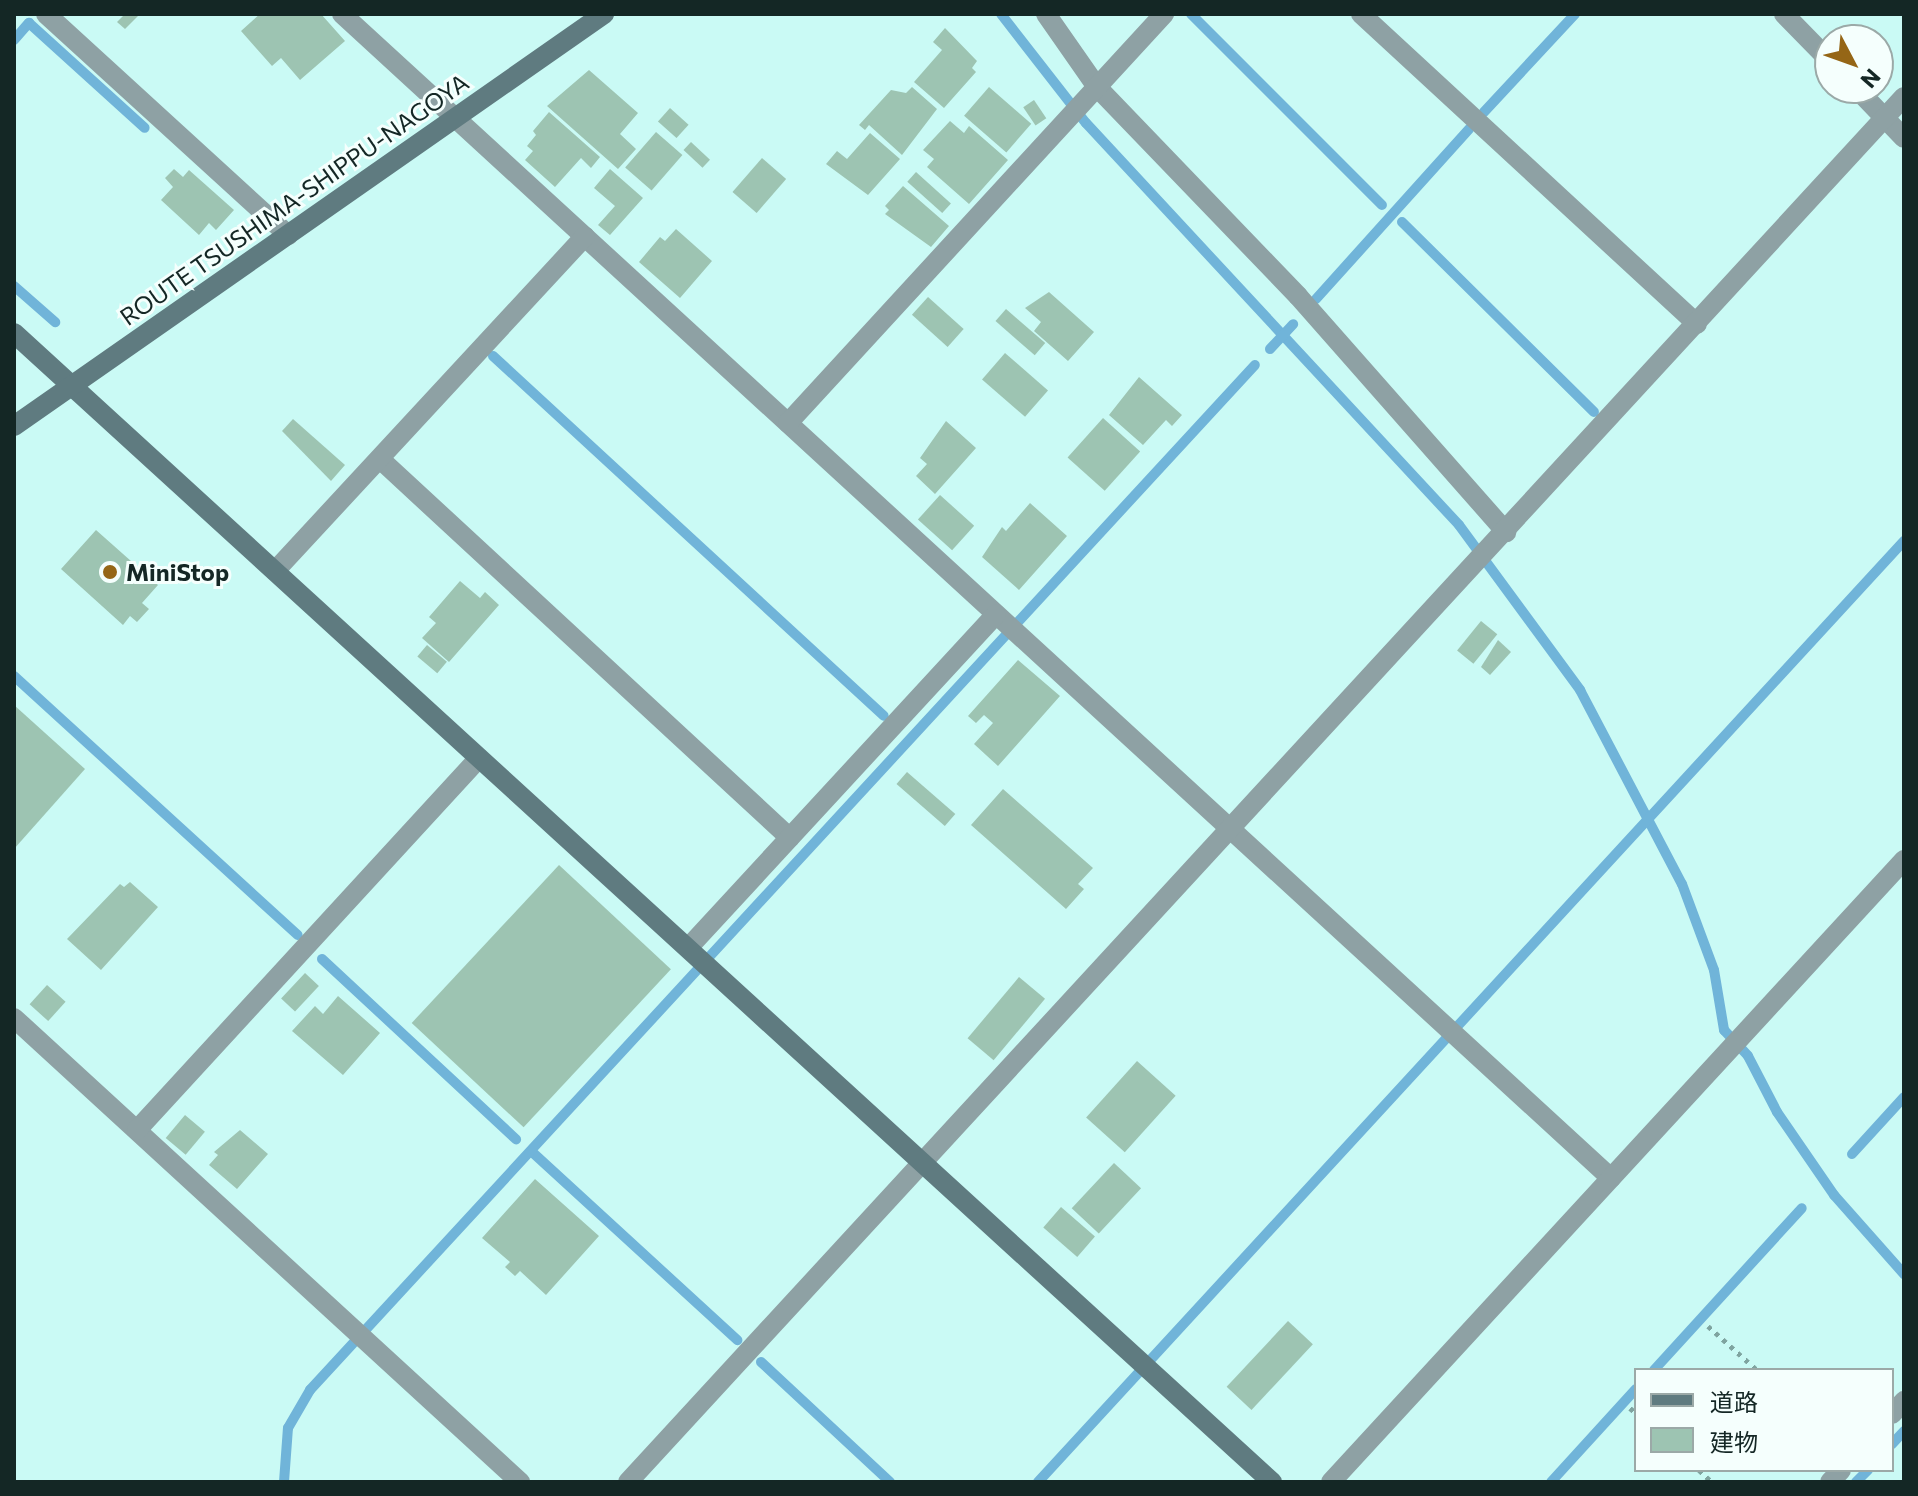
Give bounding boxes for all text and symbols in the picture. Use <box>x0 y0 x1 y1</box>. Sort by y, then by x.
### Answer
north arrow <box>1814 24 1894 104</box>
text: N <box>1855 64 1887 94</box>
street label: ROUTE TSUSHIMA-SHIPPU-NAGOYA <box>114 67 474 331</box>
place label: MiniStop <box>126 558 229 586</box>
marker: MiniStop <box>101 563 119 581</box>
legend <box>1634 1368 1894 1472</box>
text: 道路 <box>1710 1387 1758 1416</box>
text: 建物 <box>1710 1427 1758 1456</box>

